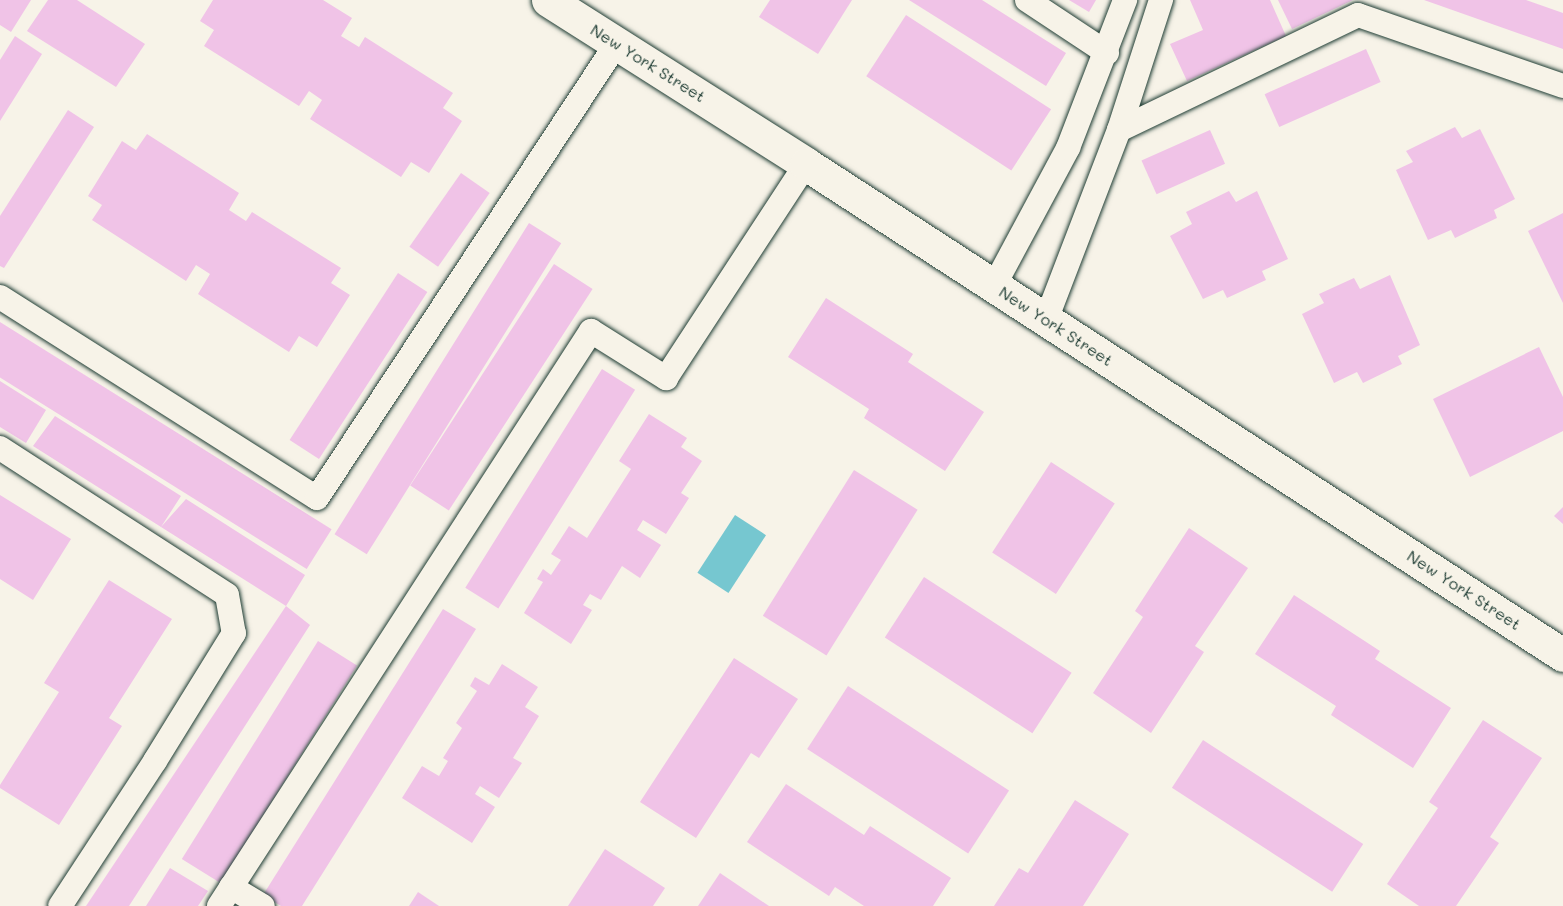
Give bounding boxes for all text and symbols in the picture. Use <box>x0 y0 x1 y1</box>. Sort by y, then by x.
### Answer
street label: New York Street <box>587 20 709 106</box>
street label: New York Street <box>996 282 1116 370</box>
street label: New York Street <box>1404 546 1524 634</box>

